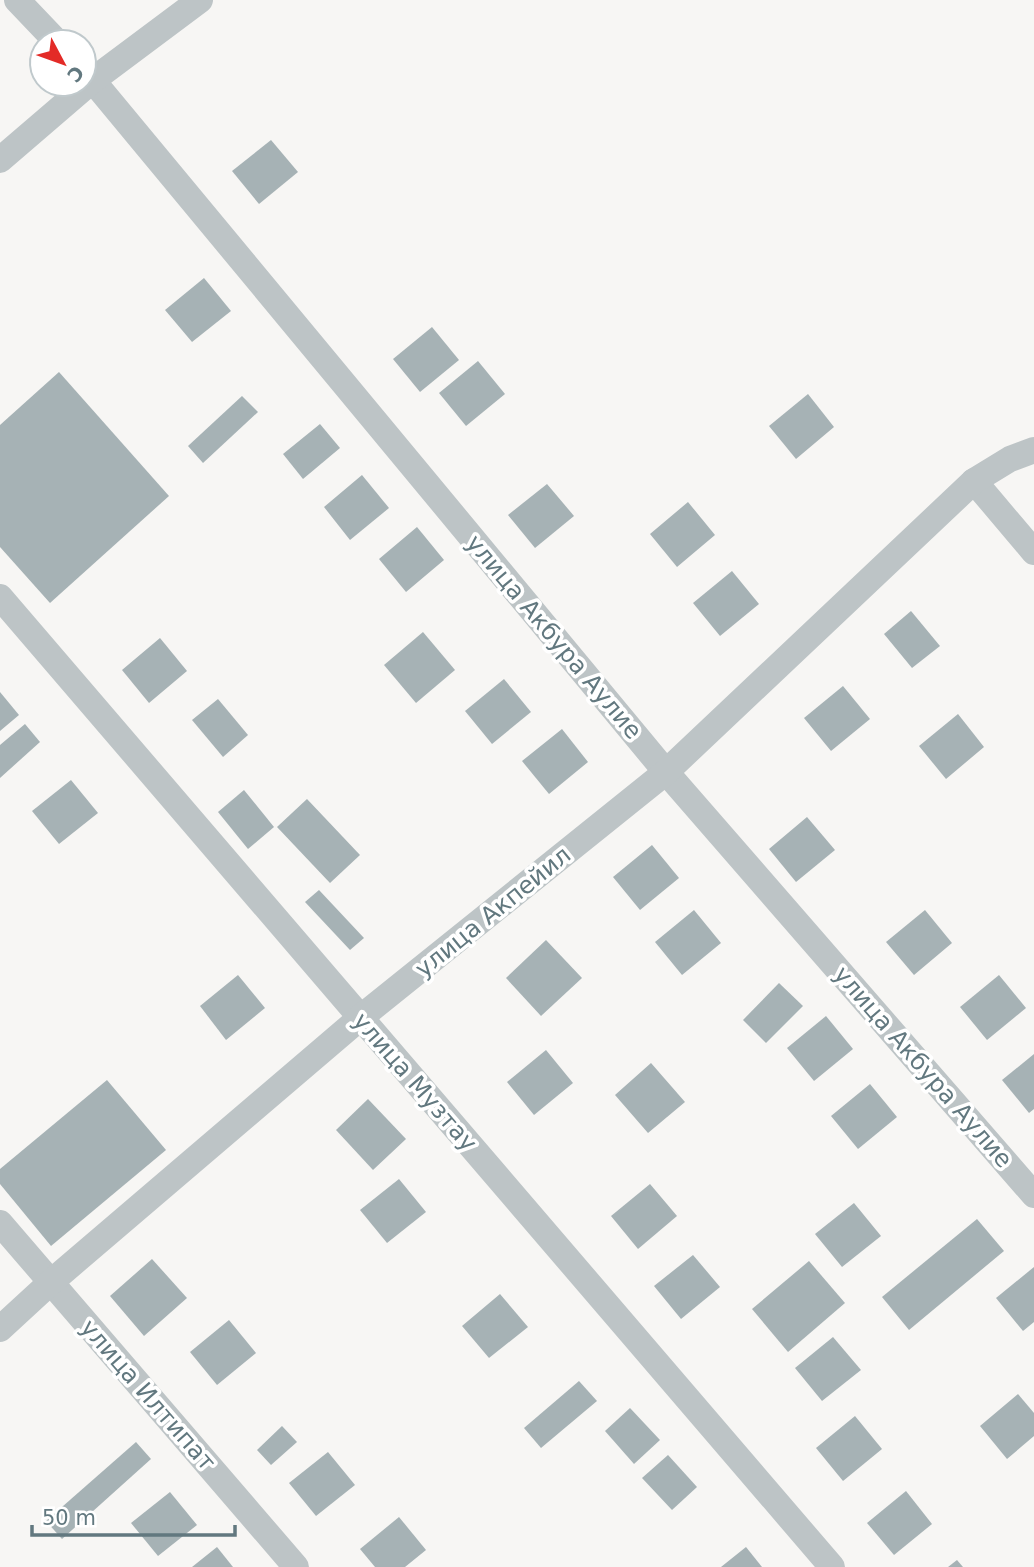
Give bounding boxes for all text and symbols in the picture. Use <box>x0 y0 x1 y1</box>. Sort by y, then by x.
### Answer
north arrow <box>28 28 98 98</box>
text: С <box>63 62 89 87</box>
street label: улица Акбура Аулие <box>460 529 648 745</box>
street label: улица Акпейил <box>410 841 576 983</box>
street label: улица Акбура Аулие <box>828 961 1018 1173</box>
street label: улица Музтау <box>347 1007 483 1157</box>
street label: улица Илтипат <box>75 1314 221 1476</box>
scale bar <box>32 1494 234 1538</box>
text: 50 m <box>42 1506 96 1530</box>

